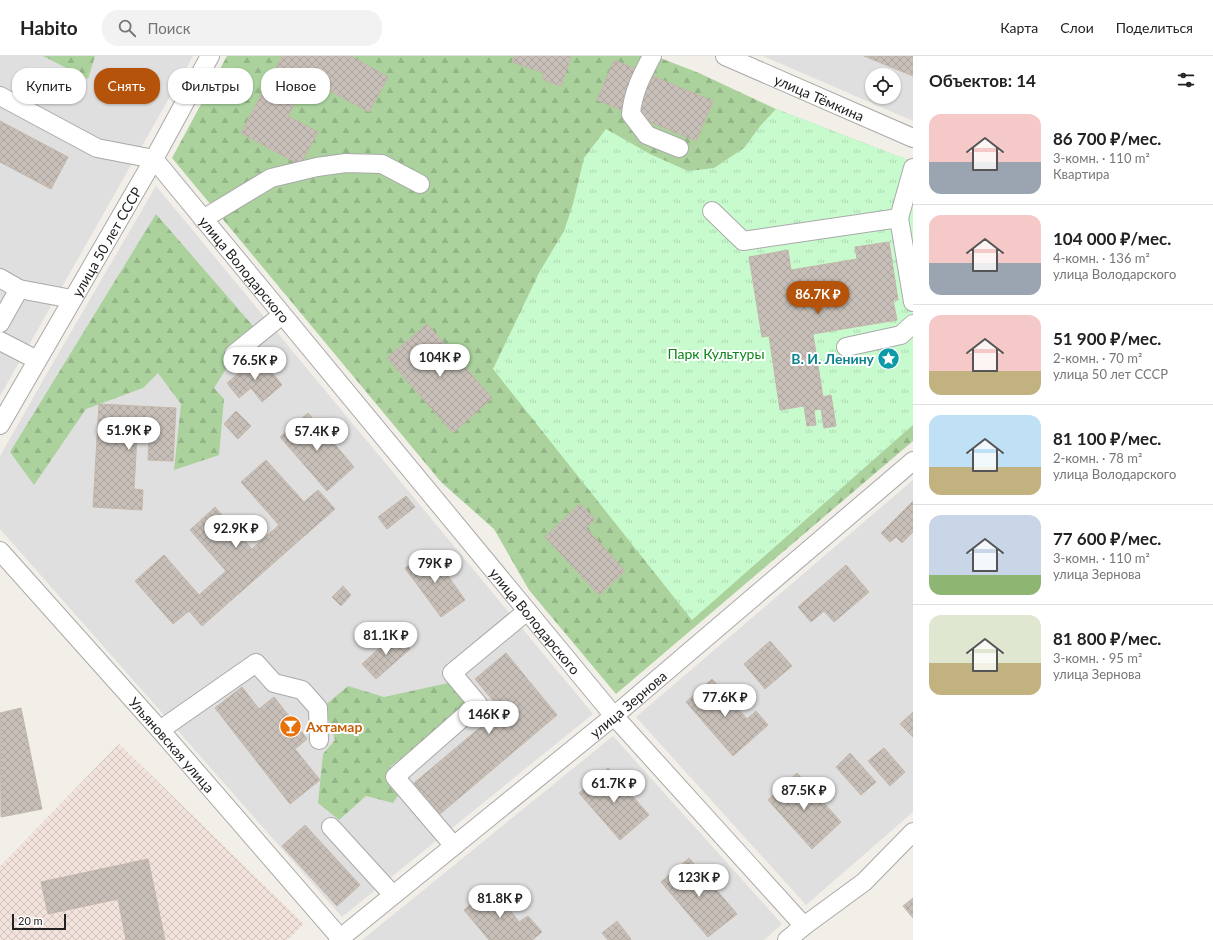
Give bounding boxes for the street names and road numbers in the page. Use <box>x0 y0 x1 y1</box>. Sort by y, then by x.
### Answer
street label: улица Тёмкина <box>772 70 867 124</box>
street label: улица 50 лет СССР <box>68 184 145 299</box>
street label: улица Володарского <box>196 213 294 326</box>
street label: улица Володарского <box>486 564 584 677</box>
street label: улица Зернова <box>586 667 670 741</box>
street label: Ульяновская улица <box>126 693 218 796</box>

